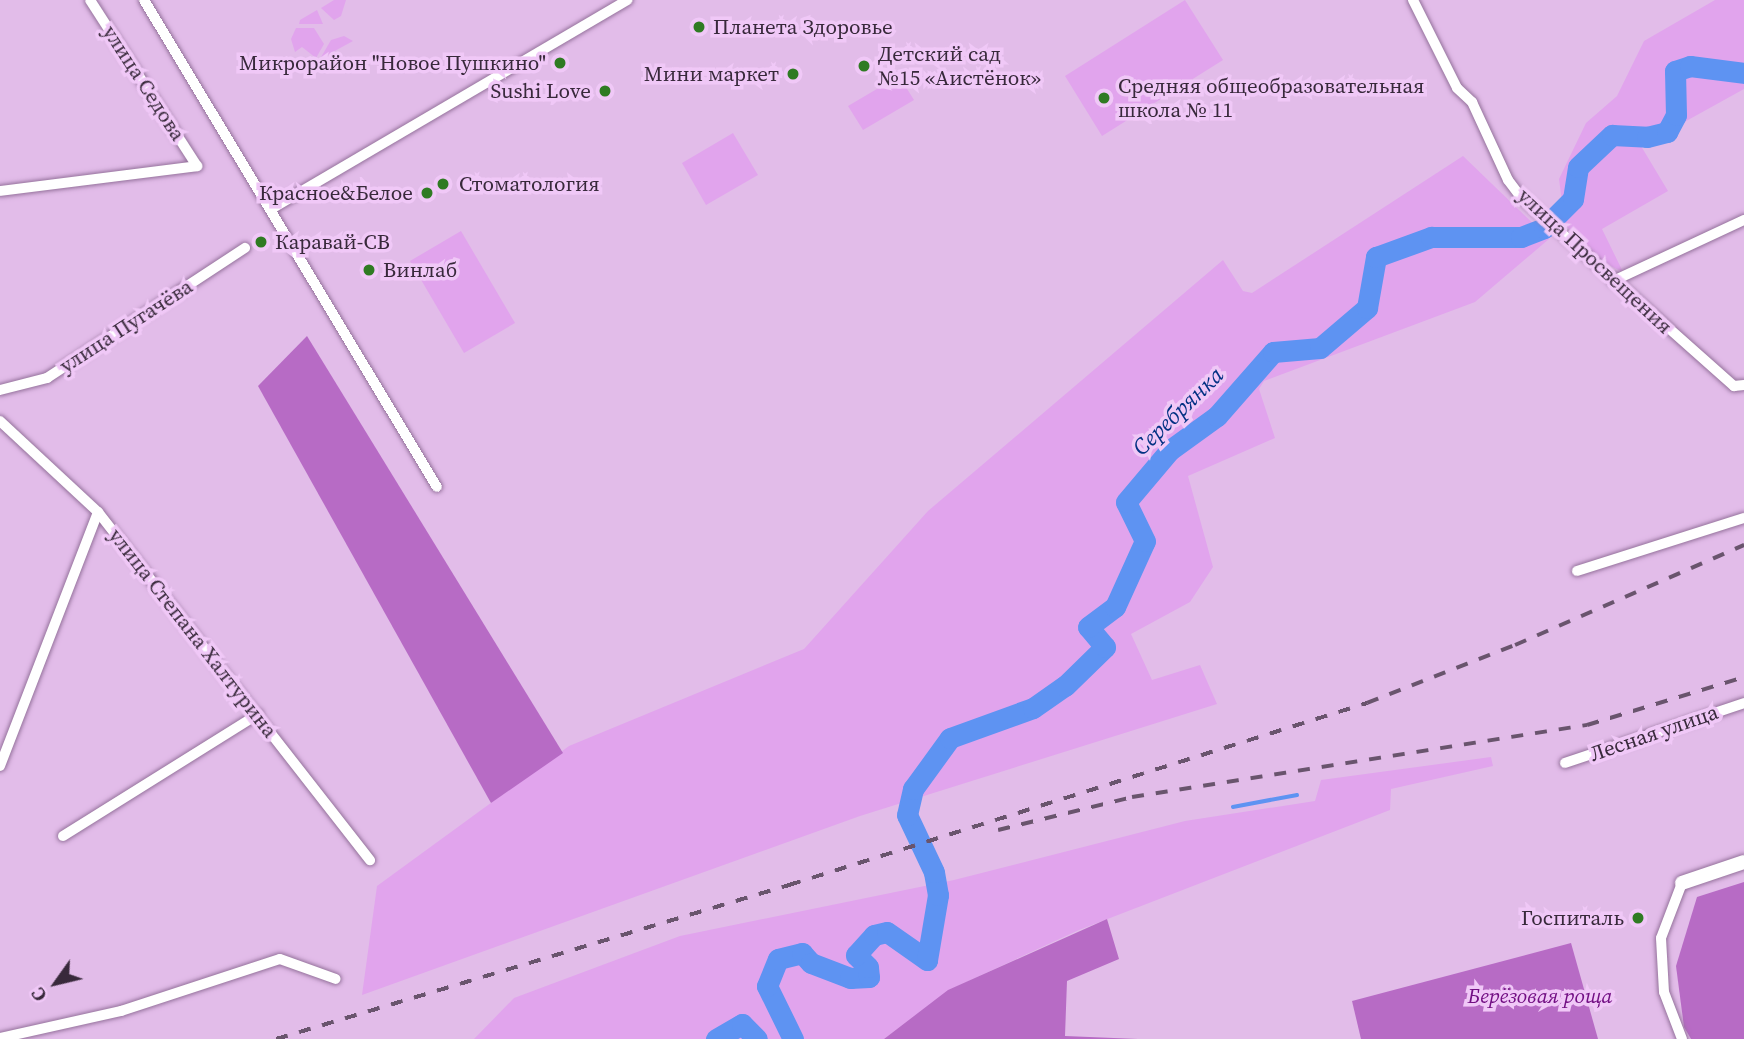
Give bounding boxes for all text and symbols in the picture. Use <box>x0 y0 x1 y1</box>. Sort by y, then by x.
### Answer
place label: Планета Здоровье <box>713 14 893 40</box>
marker: Планета Здоровье <box>691 19 707 35</box>
street label: улица Седова <box>97 21 191 145</box>
place label: Детский сад №15 «Аистёнок» <box>878 41 1041 91</box>
place label: Микрорайон "Новое Пушкино" <box>239 50 546 76</box>
marker: Микрорайон "Новое Пушкино" <box>552 55 568 71</box>
marker: Детский сад №15 «Аистёнок» <box>856 58 872 74</box>
place label: Мини маркет <box>644 61 779 87</box>
marker: Мини маркет <box>785 66 801 82</box>
place label: Средняя общеобразовательная школа № 11 <box>1118 73 1424 123</box>
place label: Sushi Love <box>491 78 591 104</box>
marker: Sushi Love <box>597 83 613 99</box>
marker: Средняя общеобразовательная школа № 11 <box>1096 90 1112 106</box>
place label: Стоматология <box>459 171 600 197</box>
marker: Стоматология <box>433 174 453 194</box>
place label: Красное&Белое <box>259 180 413 206</box>
street label: улица Просвещения <box>1513 183 1677 339</box>
marker: Красное&Белое <box>419 185 435 201</box>
place label: Каравай-СВ <box>275 229 390 255</box>
marker: Каравай-СВ <box>253 234 269 250</box>
place label: Винлаб <box>383 257 457 283</box>
marker: Винлаб <box>361 262 377 278</box>
street label: улица Пугачёва <box>55 274 197 378</box>
water label: Серебрянка <box>1127 361 1229 461</box>
street label: улица Степана Халтурина <box>103 523 283 743</box>
street label: Лесная улица <box>1586 699 1722 767</box>
place label: Госпиталь <box>1521 905 1624 931</box>
marker: Госпиталь <box>1630 910 1646 926</box>
north arrow <box>21 948 91 1018</box>
text: С <box>25 983 53 1007</box>
park label: Берёзовая роща <box>1467 983 1613 1009</box>

